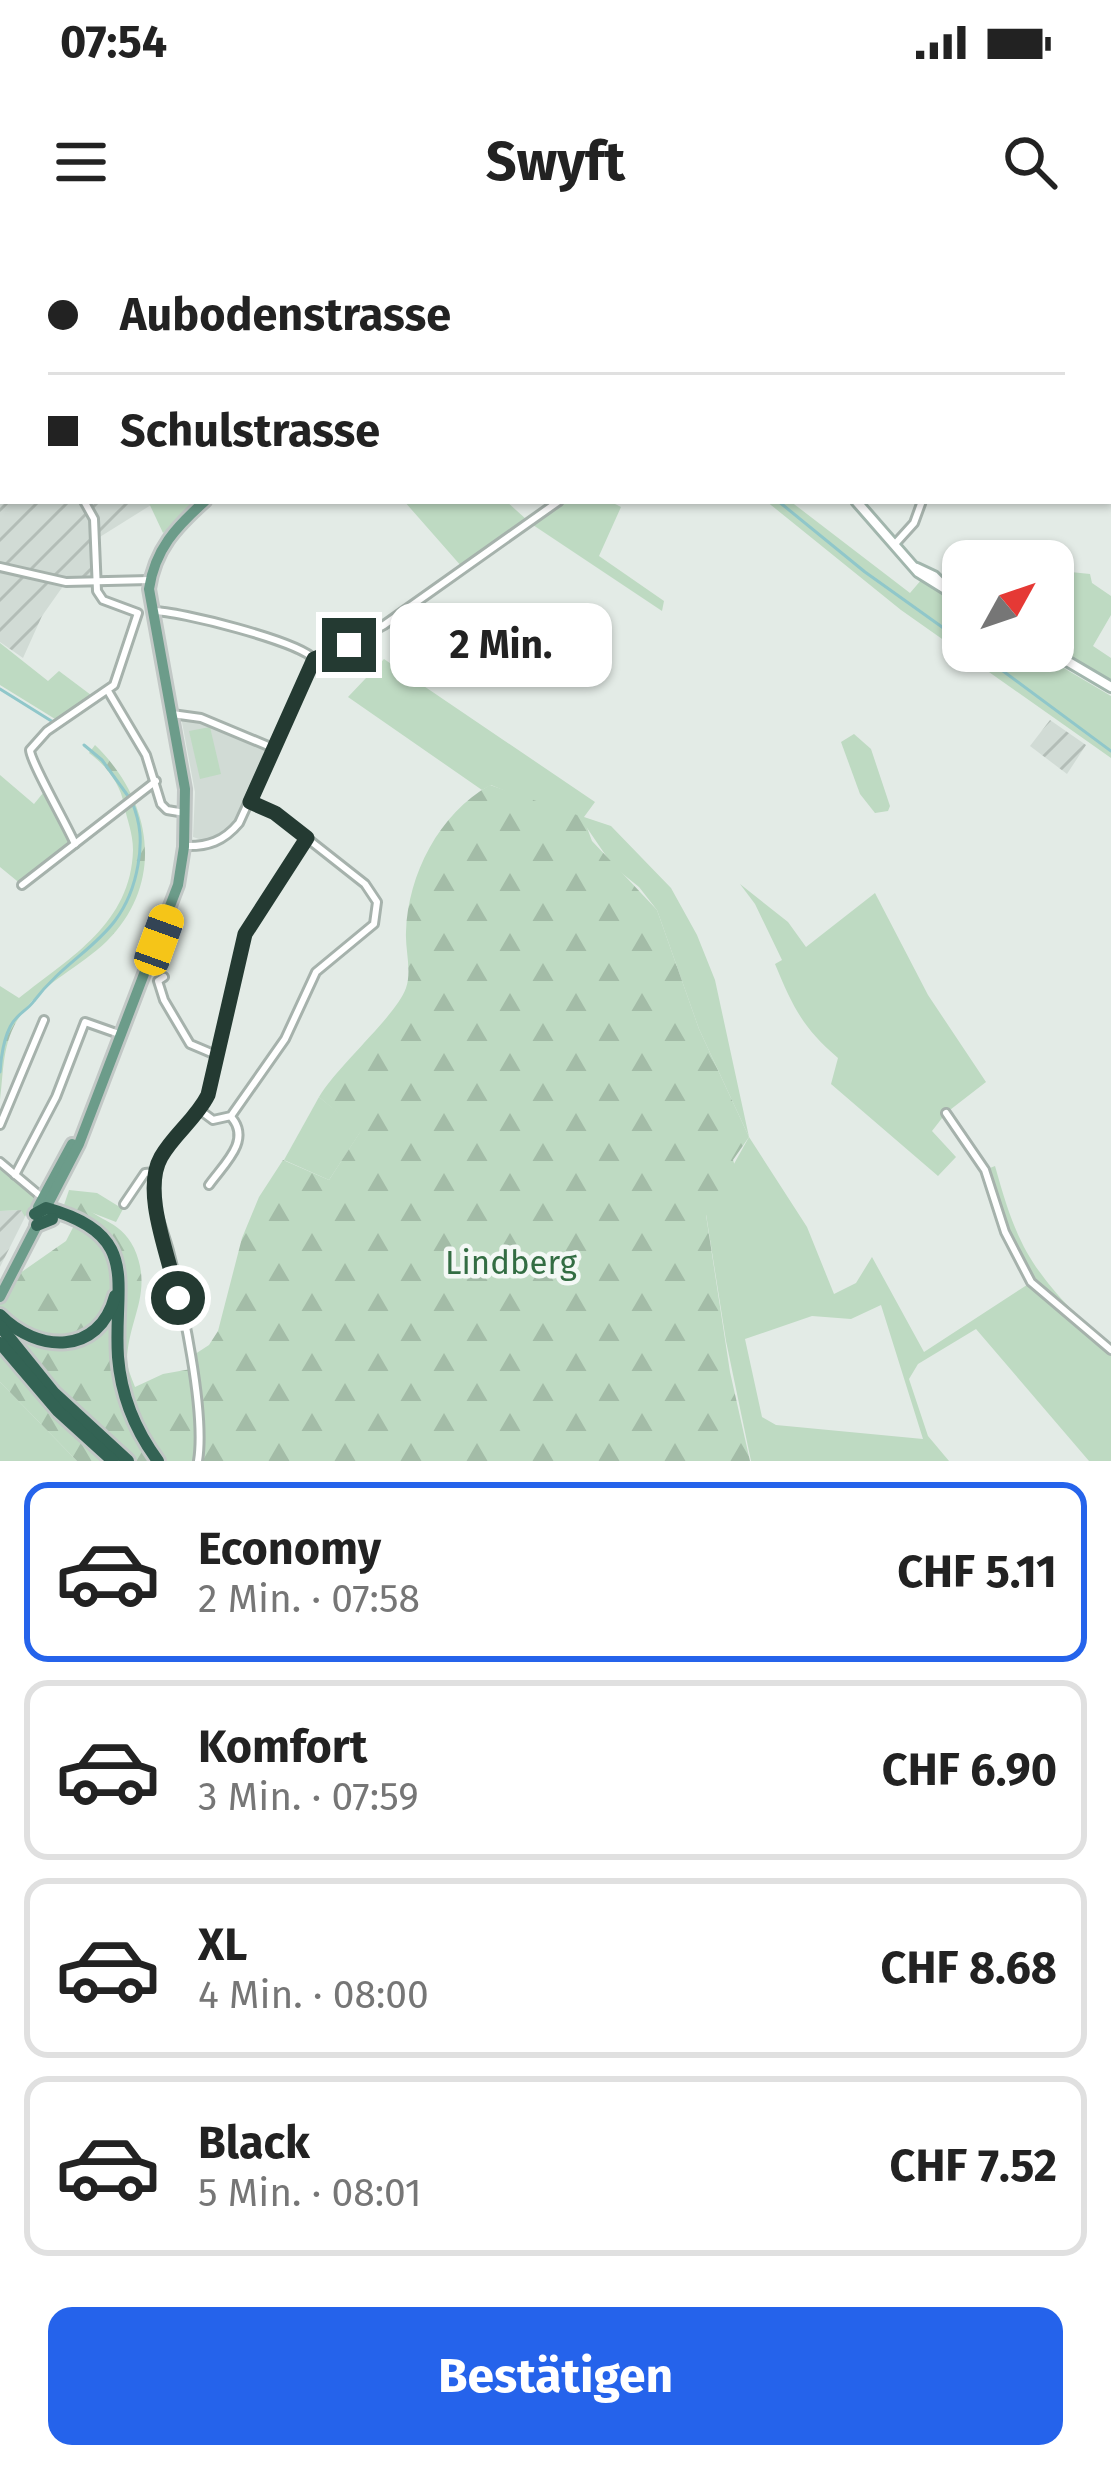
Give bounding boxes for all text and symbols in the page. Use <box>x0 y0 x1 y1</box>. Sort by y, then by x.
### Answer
text: 07:54 <box>60 15 167 69</box>
icon: menu <box>48 129 114 195</box>
icon: search <box>997 129 1063 195</box>
text: Swyft <box>486 130 625 194</box>
text: Aubodenstrasse <box>120 288 451 342</box>
text: Schulstrasse <box>120 404 380 458</box>
north arrow <box>942 540 1074 672</box>
map controls <box>942 540 1074 672</box>
callout: 2 Min. <box>391 603 613 687</box>
route end <box>322 618 376 672</box>
text: 2 Min. <box>450 622 552 668</box>
car <box>130 900 188 980</box>
park label: Lindberg <box>445 1243 578 1283</box>
route start <box>151 1271 205 1325</box>
icon: car <box>54 1518 162 1626</box>
text: Economy <box>198 1522 381 1576</box>
text: CHF 5.11 <box>897 1545 1057 1599</box>
text: 2 Min. · 07:58 <box>198 1576 420 1622</box>
icon: car <box>54 1716 162 1824</box>
text: Komfort <box>198 1720 367 1774</box>
text: CHF 6.90 <box>882 1743 1057 1797</box>
text: 3 Min. · 07:59 <box>198 1774 419 1820</box>
icon: car <box>54 1914 162 2022</box>
text: XL <box>198 1918 247 1972</box>
text: CHF 8.68 <box>881 1941 1057 1995</box>
text: 4 Min. · 08:00 <box>198 1972 429 2018</box>
icon: car <box>54 2112 162 2220</box>
text: Black <box>198 2116 310 2170</box>
text: CHF 7.52 <box>890 2139 1057 2193</box>
text: 5 Min. · 08:01 <box>198 2170 422 2216</box>
button: Bestätigen <box>48 2307 1063 2445</box>

